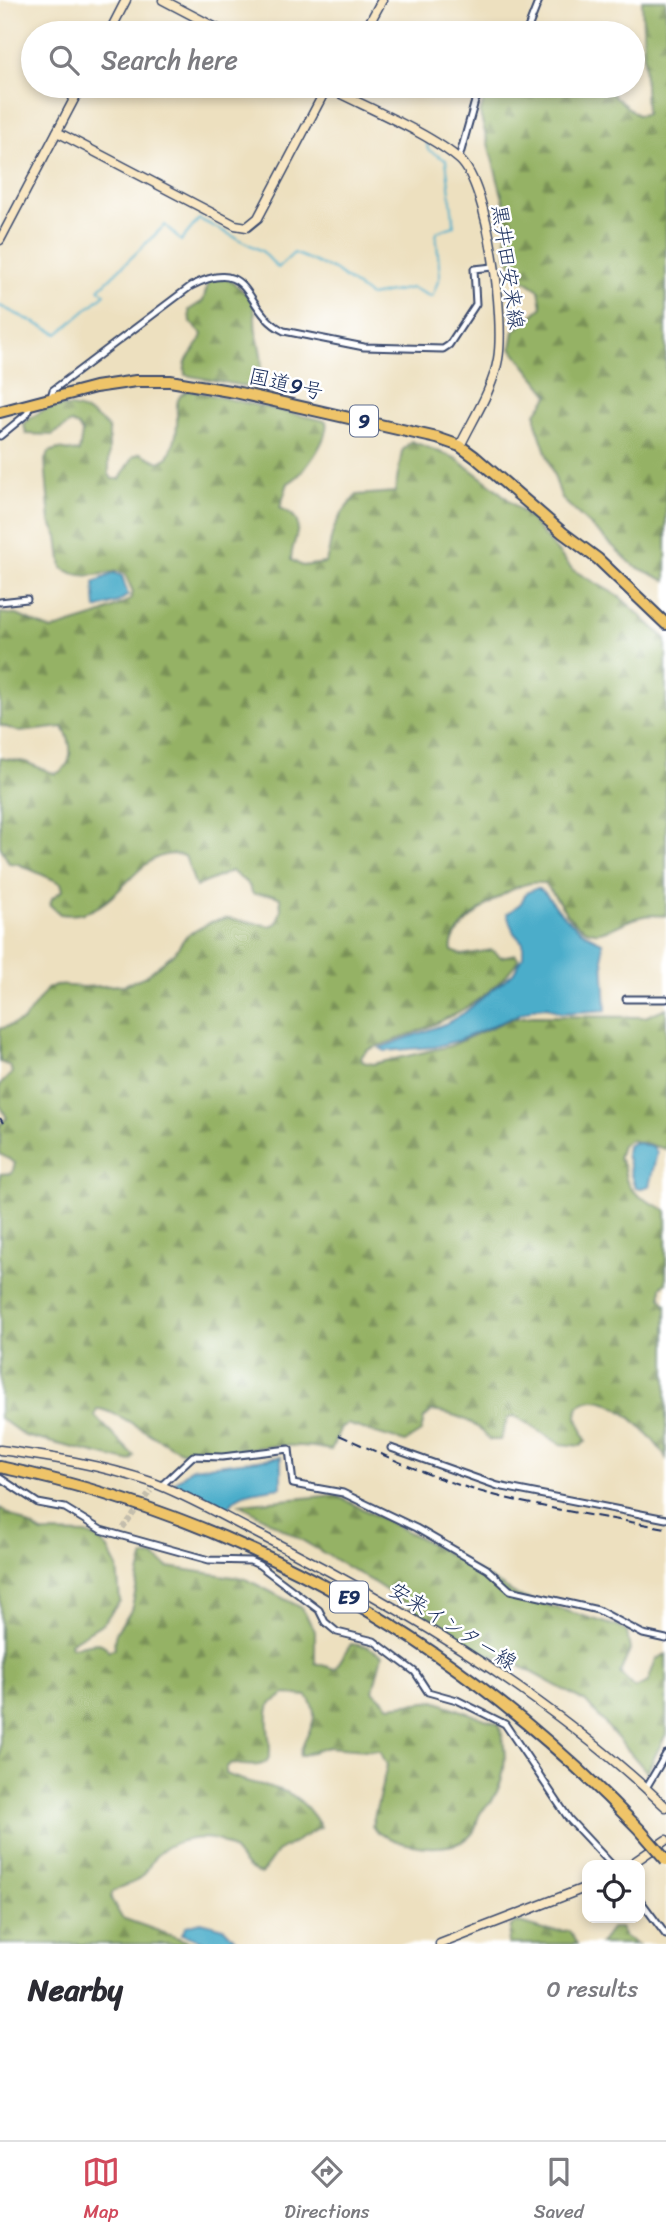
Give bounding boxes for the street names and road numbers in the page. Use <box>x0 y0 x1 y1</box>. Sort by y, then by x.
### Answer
street label: 黒井田安来線 <box>480 202 536 332</box>
street label: 国道9号 <box>245 357 327 411</box>
road number: 9 <box>350 406 378 436</box>
street label: 安来インター線 <box>381 1571 525 1681</box>
road number: E9 <box>330 1582 368 1612</box>

